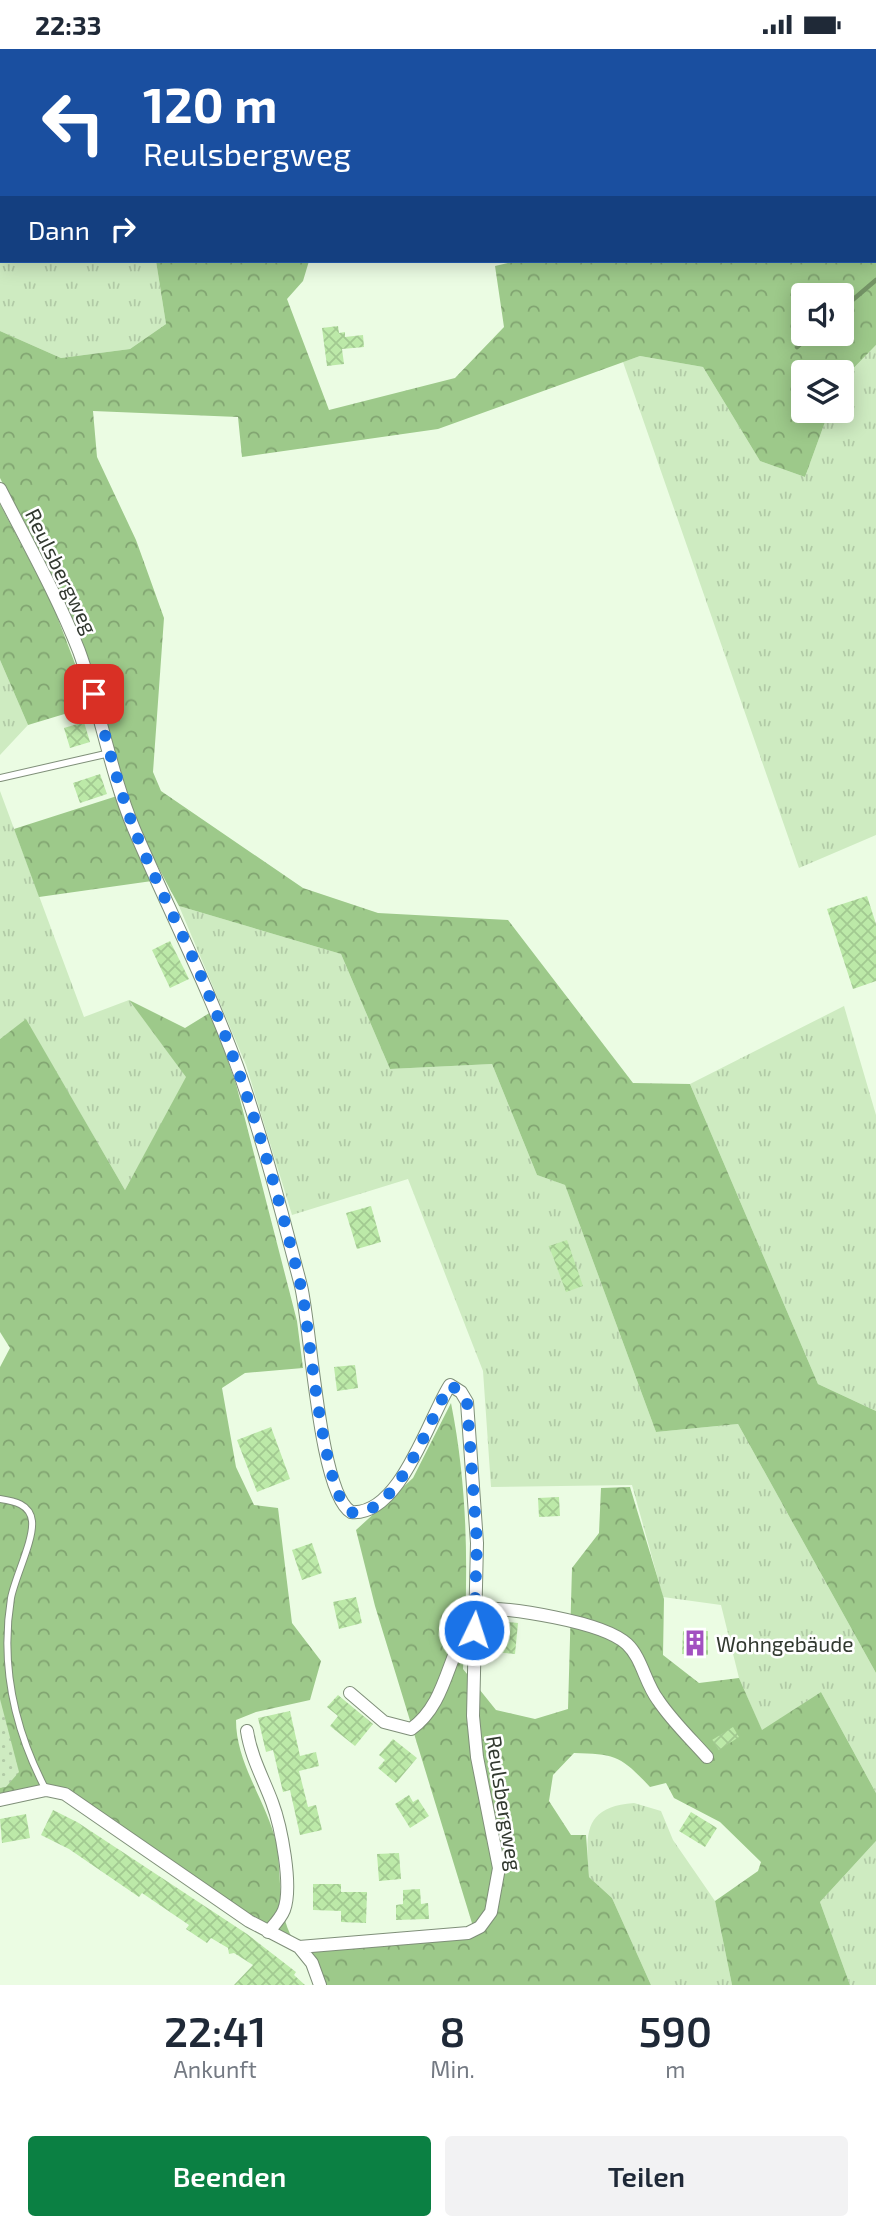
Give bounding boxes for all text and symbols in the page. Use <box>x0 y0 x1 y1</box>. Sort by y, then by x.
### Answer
text: 22:33 <box>35 9 101 40</box>
text: 120 m <box>143 74 277 133</box>
icon: left <box>28 77 119 168</box>
text: Reulsbergweg <box>143 134 351 172</box>
icon: right <box>104 210 142 248</box>
text: Dann <box>28 214 90 245</box>
map controls <box>791 283 854 423</box>
button: sound <box>791 283 854 346</box>
button: layers <box>791 360 854 423</box>
street label: Reulsbergweg <box>21 504 103 638</box>
pin <box>64 664 124 724</box>
icon: arrive <box>75 675 113 713</box>
position arrow <box>437 1593 511 1667</box>
building icon: Wohngebäude <box>680 1628 710 1658</box>
place label: Wohngebäude <box>716 1631 854 1656</box>
street label: Reulsbergweg <box>482 1734 528 1873</box>
text: 22:41 <box>164 2005 266 2055</box>
text: 8 <box>440 2005 465 2055</box>
text: 590 <box>639 2005 712 2055</box>
text: Ankunft <box>173 2055 257 2083</box>
text: Min. <box>430 2055 475 2083</box>
text: m <box>665 2055 685 2083</box>
button: Beenden <box>28 2136 431 2216</box>
button: Teilen <box>445 2136 848 2216</box>

